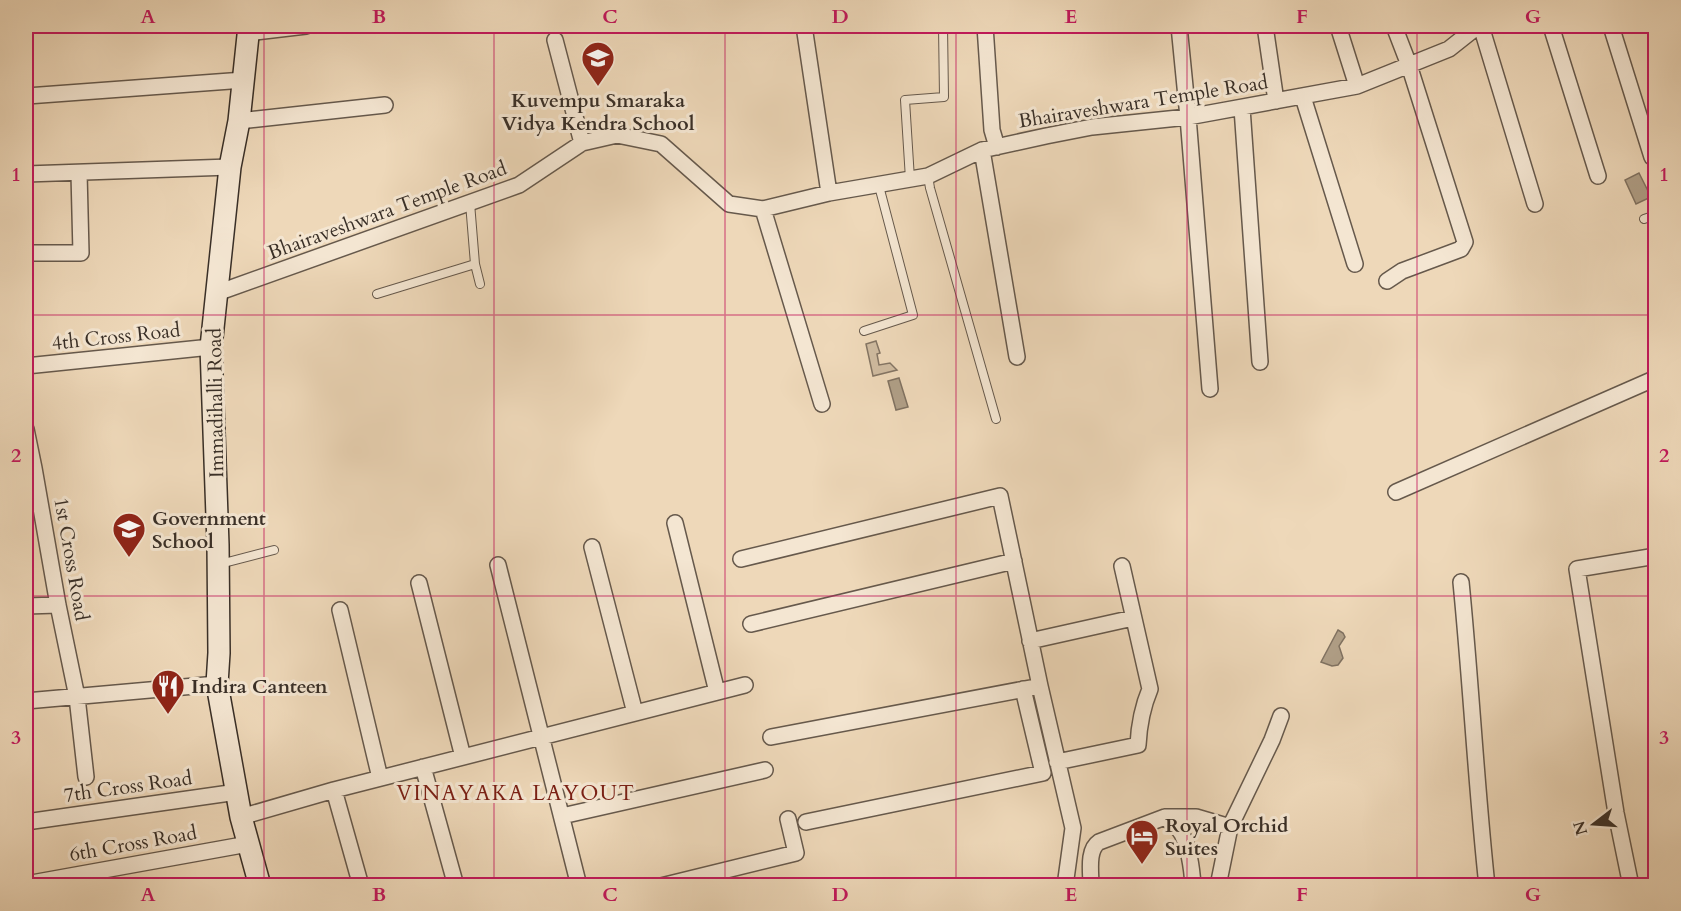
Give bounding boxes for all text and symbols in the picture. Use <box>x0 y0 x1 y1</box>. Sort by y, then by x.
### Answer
text: A <box>140 3 156 30</box>
text: B <box>372 3 386 30</box>
text: C <box>602 3 618 30</box>
text: D <box>831 3 849 30</box>
text: E <box>1065 3 1077 30</box>
text: F <box>1296 3 1308 30</box>
text: G <box>1525 3 1541 30</box>
school or university icon: Kuvempu Smaraka Vidya Kendra School <box>580 40 616 87</box>
street label: Bhairaveshwara Temple Road <box>1016 68 1270 135</box>
place label: Kuvempu Smaraka Vidya Kendra School <box>501 87 695 137</box>
street label: Bhairaveshwara Temple Road <box>264 154 511 266</box>
text: 1 <box>11 161 21 188</box>
text: 1 <box>1659 161 1669 188</box>
street label: 4th Cross Road <box>50 316 182 357</box>
street label: Immadihalli Road <box>201 327 230 478</box>
text: 2 <box>11 442 21 469</box>
text: 2 <box>1659 442 1669 469</box>
street label: 1st Cross Road <box>47 495 96 623</box>
place label: Government School <box>152 505 266 555</box>
school or university icon: Government School <box>111 511 147 558</box>
restaurant icon: Indira Canteen <box>150 668 186 715</box>
place label: Indira Canteen <box>191 673 328 700</box>
text: 3 <box>11 724 21 751</box>
text: 3 <box>1659 724 1669 751</box>
street label: 7th Cross Road <box>62 764 194 809</box>
district label: VINAYAKA LAYOUT <box>397 779 635 808</box>
north arrow <box>1564 794 1624 854</box>
place label: Royal Orchid Suites <box>1165 812 1289 862</box>
hotel icon: Royal Orchid Suites <box>1124 818 1160 865</box>
text: N <box>1568 818 1593 838</box>
street label: 6th Cross Road <box>67 819 199 868</box>
text: A <box>140 881 156 908</box>
text: B <box>372 881 386 908</box>
text: C <box>602 881 618 908</box>
text: D <box>831 881 849 908</box>
text: E <box>1065 881 1077 908</box>
text: F <box>1296 881 1308 908</box>
text: G <box>1525 881 1541 908</box>

